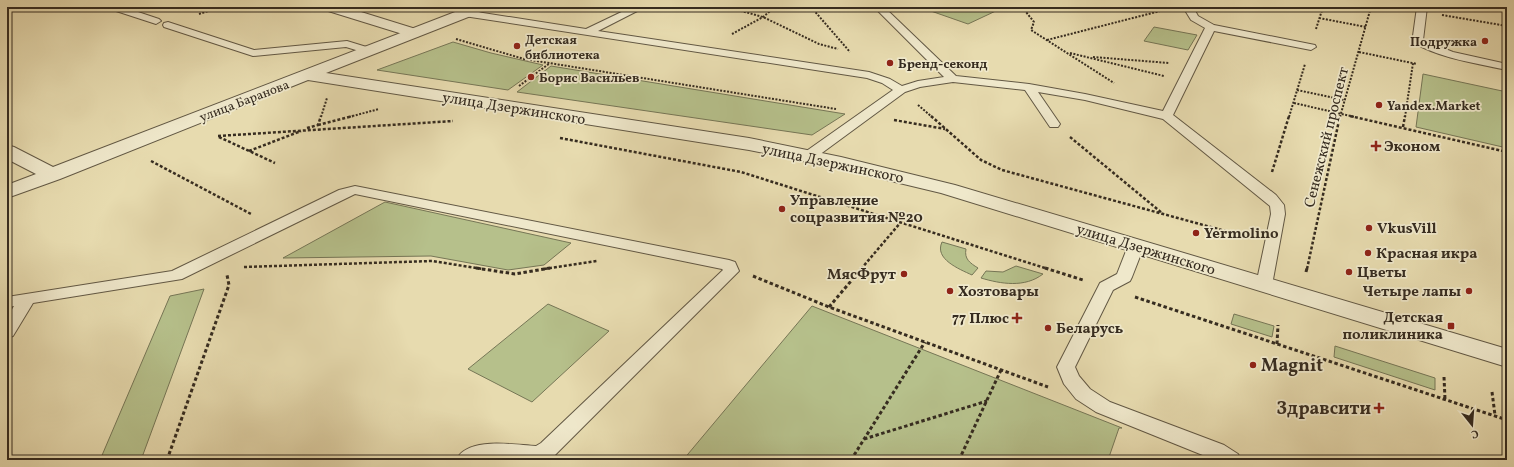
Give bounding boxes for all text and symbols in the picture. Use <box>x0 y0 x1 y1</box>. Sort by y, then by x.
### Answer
place label: Детская библиотека <box>525 32 600 65</box>
place label: Подружка <box>1410 34 1477 52</box>
marker: Подружка <box>1480 36 1490 46</box>
marker: Детская библиотека <box>512 41 522 51</box>
place label: Бренд-секонд <box>898 56 988 74</box>
marker: Бренд-секонд <box>885 58 895 68</box>
street label: Сенежский проспект <box>1300 64 1355 210</box>
place label: Борис Васильев <box>539 70 639 88</box>
marker: Борис Васильев <box>526 72 536 82</box>
street label: улица Баранова <box>197 76 292 127</box>
street label: улица Дзержинского <box>441 88 587 131</box>
place label: Yandex.Market <box>1387 98 1481 116</box>
marker: Yandex.Market <box>1374 100 1384 110</box>
place label: Эконом <box>1384 137 1440 158</box>
street label: улица Дзержинского <box>760 139 906 190</box>
marker: Эконом <box>1371 141 1381 151</box>
place label: Управление соцразвития №20 <box>790 191 923 229</box>
marker: Управление соцразвития №20 <box>777 204 787 214</box>
street label: улица Дзержинского <box>1073 219 1218 282</box>
place label: VkusVill <box>1377 219 1437 240</box>
marker: VkusVill <box>1364 223 1374 233</box>
place label: Yermolino <box>1204 224 1279 245</box>
marker: Yermolino <box>1191 228 1201 238</box>
place label: Красная икра <box>1376 244 1477 265</box>
marker: Красная икра <box>1363 248 1373 258</box>
place label: Цветы <box>1357 263 1407 284</box>
place label: МясФрут <box>827 265 897 286</box>
marker: Цветы <box>1344 267 1354 277</box>
marker: МясФрут <box>899 269 909 279</box>
place label: Хозтовары <box>958 282 1039 303</box>
place label: Четыре лапы <box>1362 282 1461 303</box>
marker: Хозтовары <box>945 286 955 296</box>
marker: Четыре лапы <box>1464 286 1474 296</box>
place label: Детская поликлиника <box>1342 308 1443 346</box>
place label: 77 Плюс <box>952 309 1009 330</box>
marker: 77 Плюс <box>1012 313 1022 323</box>
place label: Беларусь <box>1056 319 1124 340</box>
marker: Детская поликлиника <box>1446 321 1456 331</box>
marker: Беларусь <box>1043 323 1053 333</box>
place label: Magnit <box>1261 354 1323 379</box>
marker: Magnit <box>1248 360 1258 370</box>
place label: Здравсити <box>1277 397 1371 422</box>
marker: Здравсити <box>1374 403 1384 413</box>
north arrow <box>1452 405 1492 445</box>
text: С <box>1469 425 1480 441</box>

